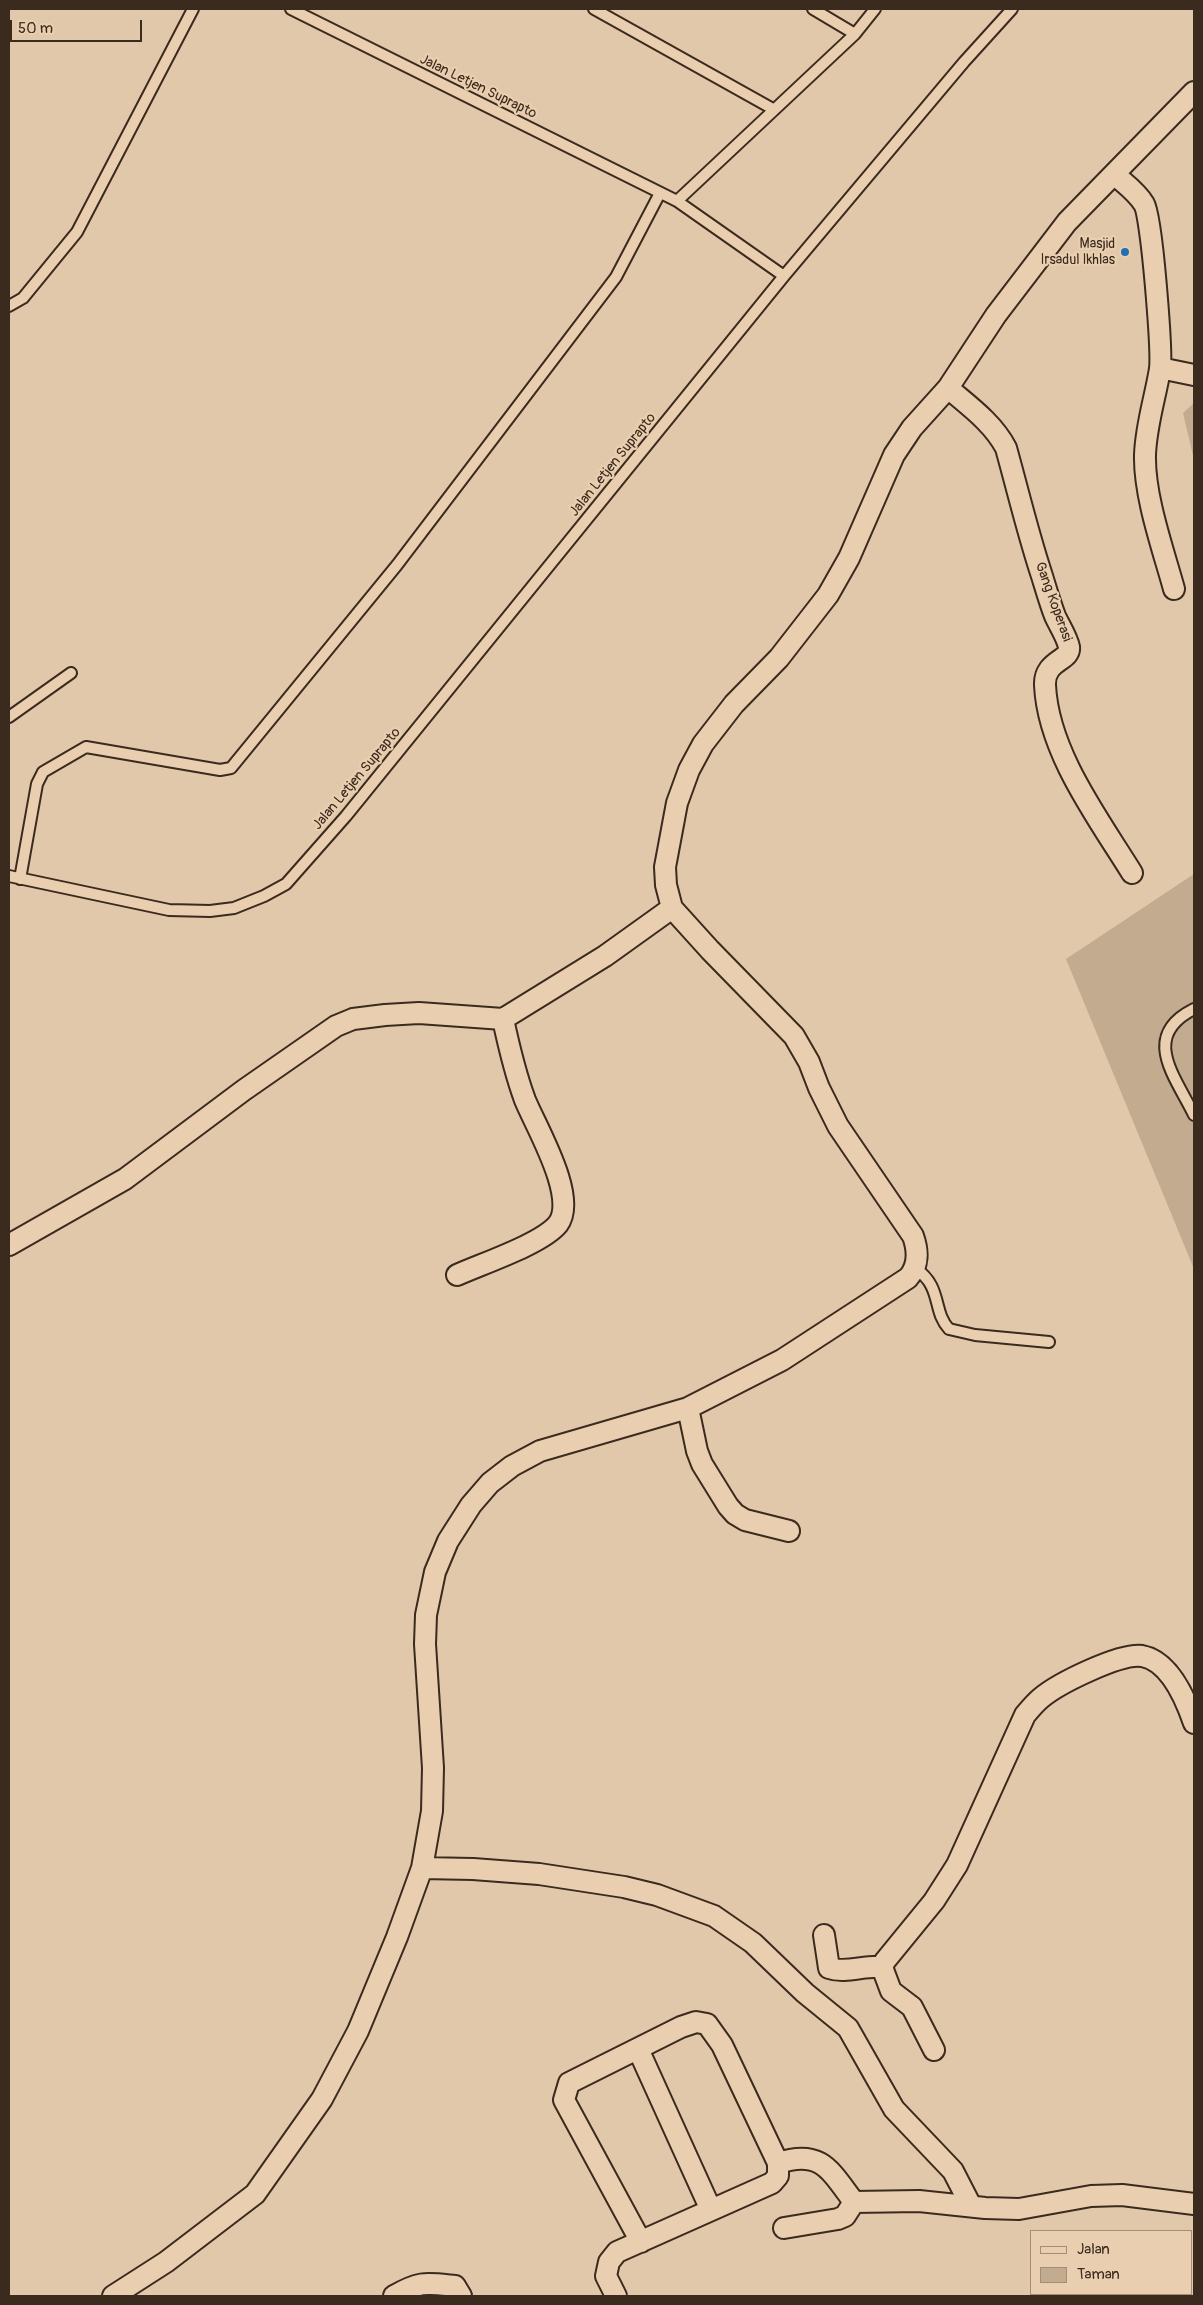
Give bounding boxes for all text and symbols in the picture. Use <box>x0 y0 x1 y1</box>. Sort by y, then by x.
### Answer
scale bar <box>12 10 145 42</box>
text: 50 m <box>18 19 53 38</box>
street label: Jalan Letjen Suprapto <box>417 51 539 123</box>
place label: Masjid Irsadul Ikhlas <box>1041 236 1115 268</box>
marker: Masjid Irsadul Ikhlas <box>1119 246 1131 258</box>
street label: Jalan Letjen Suprapto <box>566 410 660 520</box>
street label: Gang Koperasi <box>1031 560 1075 644</box>
street label: Jalan Letjen Suprapto <box>309 725 405 833</box>
legend <box>1030 2230 1193 2295</box>
text: Jalan <box>1077 2240 1110 2259</box>
text: Taman <box>1077 2265 1120 2284</box>

